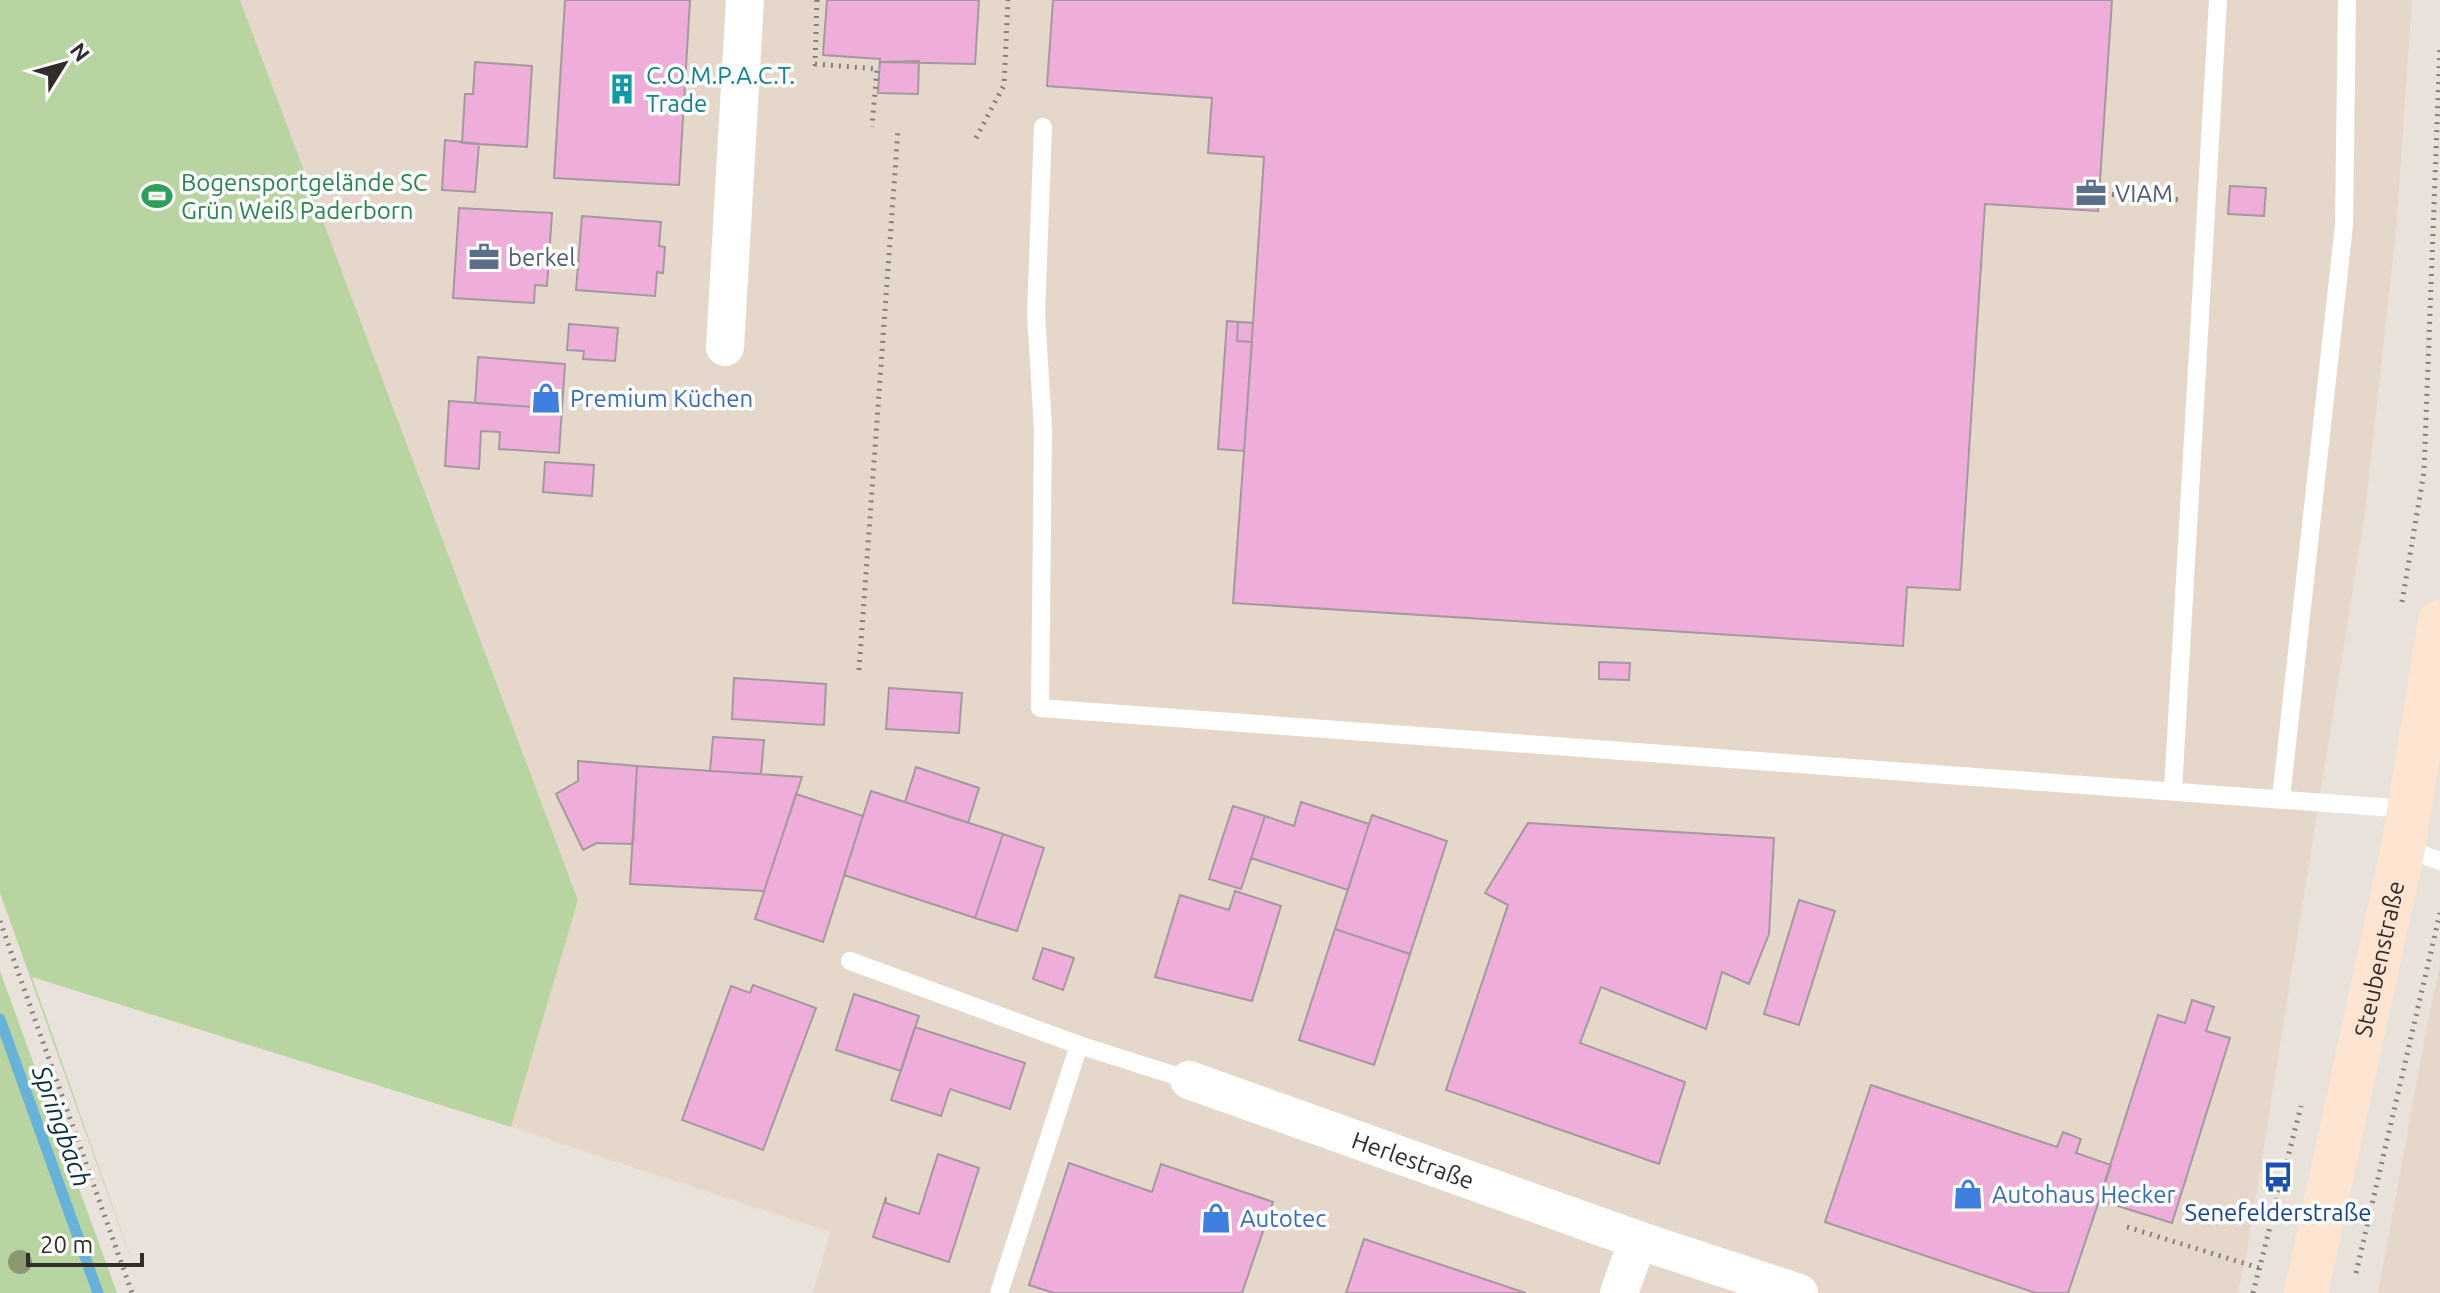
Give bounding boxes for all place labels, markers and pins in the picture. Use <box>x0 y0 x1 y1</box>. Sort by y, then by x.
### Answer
place label: C.O.M.P.A.C.T. Trade <box>646 62 795 117</box>
building icon: C.O.M.P.A.C.T. Trade <box>605 72 639 106</box>
place label: Bogensportgelände SC Grün Weiß Paderborn <box>181 169 428 224</box>
office icon: VIAM <box>2074 176 2108 210</box>
sports icon: Bogensportgelände SC Grün Weiß Paderborn <box>140 179 174 213</box>
place label: VIAM <box>2115 180 2173 207</box>
office icon: berkel <box>467 240 501 274</box>
place label: berkel <box>508 244 576 271</box>
shop icon: Premium Küchen <box>529 381 563 415</box>
place label: Premium Küchen <box>570 385 753 412</box>
bus stop icon: Senefelderstraße <box>2261 1160 2295 1194</box>
shop icon: Autohaus Hecker <box>1951 1177 1985 1211</box>
place label: Autohaus Hecker <box>1992 1181 2176 1208</box>
place label: Senefelderstraße <box>2185 1199 2371 1226</box>
shop icon: Autotec <box>1199 1201 1233 1235</box>
place label: Autotec <box>1240 1205 1327 1232</box>

